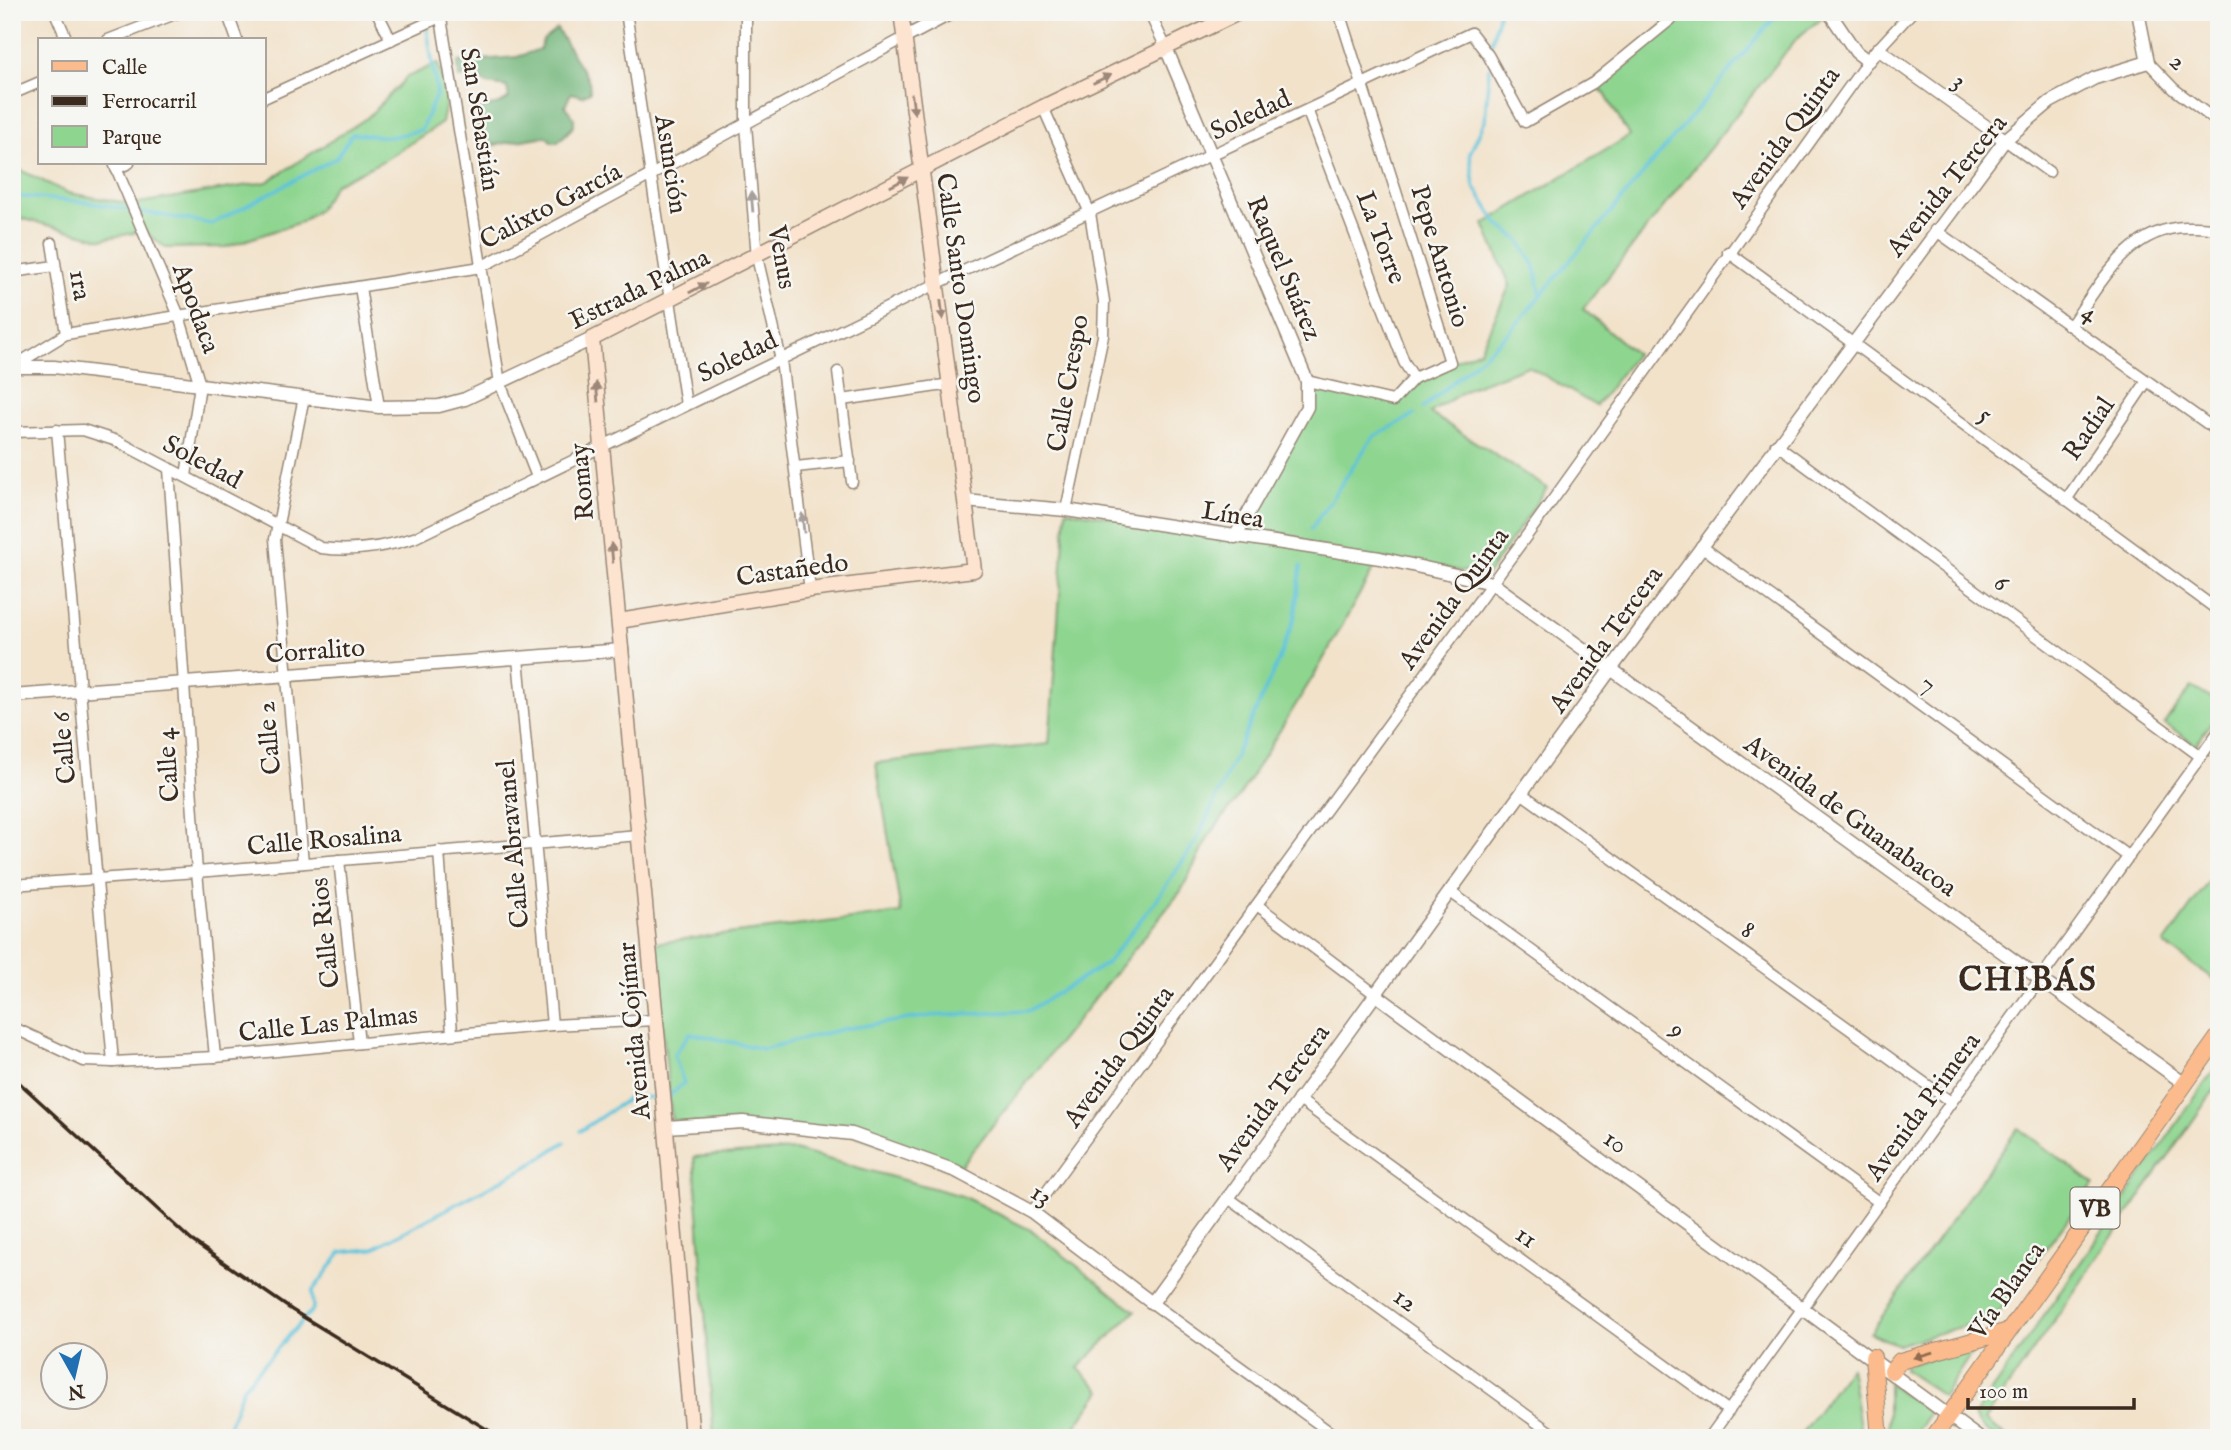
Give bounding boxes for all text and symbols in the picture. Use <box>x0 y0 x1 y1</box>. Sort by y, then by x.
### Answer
legend <box>38 38 266 164</box>
street label: San Sebastián <box>452 45 507 193</box>
street label: 2 <box>2162 46 2194 78</box>
text: Calle <box>102 55 147 82</box>
street label: Avenida Quinta <box>1722 60 1848 216</box>
street label: 3 <box>1945 65 1973 97</box>
one-way arrow <box>1092 73 1112 85</box>
street label: Soledad <box>1205 82 1296 148</box>
text: Ferrocarril <box>102 89 197 116</box>
one-way arrow <box>908 93 919 115</box>
street label: Avenida Tercera <box>1879 107 2015 265</box>
street label: Asunción <box>646 111 695 216</box>
text: Parque <box>102 125 162 152</box>
street label: Calixto García <box>474 155 628 257</box>
street label: Calle Santo Domingo <box>928 171 993 405</box>
one-way arrow <box>889 176 909 188</box>
street label: Pepe Antonio <box>1402 181 1477 332</box>
street label: La Torre <box>1348 186 1413 289</box>
one-way arrow <box>746 190 757 212</box>
street label: Raquel Suárez <box>1238 191 1329 346</box>
street label: Venus <box>760 222 803 292</box>
street label: Estrada Palma <box>564 241 716 338</box>
street label: Apodaca <box>164 258 227 359</box>
street label: 1ra <box>61 268 98 304</box>
one-way arrow <box>688 282 708 294</box>
street label: 4 <box>2075 296 2105 330</box>
one-way arrow <box>936 299 947 321</box>
street label: Calle Crespo <box>1040 312 1097 454</box>
street label: Soledad <box>692 324 783 391</box>
one-way arrow <box>591 381 602 403</box>
street label: Radial <box>2056 390 2123 467</box>
street label: 5 <box>1972 399 1999 431</box>
street label: Soledad <box>157 428 248 497</box>
street label: Romay <box>563 442 602 522</box>
street label: Línea <box>1199 494 1267 537</box>
one-way arrow <box>797 511 808 533</box>
street label: Avenida Quinta <box>1391 521 1517 677</box>
one-way arrow <box>607 542 618 564</box>
street label: Castañedo <box>734 546 850 595</box>
street label: Avenida Tercera <box>1541 559 1671 721</box>
street label: 6 <box>1987 567 2016 600</box>
street label: Corralito <box>264 632 366 671</box>
street label: 7 <box>1913 667 1943 701</box>
street label: Calle 2 <box>250 700 289 776</box>
street label: Calle 6 <box>45 709 84 785</box>
street label: Calle 4 <box>149 726 188 803</box>
street label: Avenida de Guanabacoa <box>1736 727 1964 905</box>
street label: Calle Abravanel <box>490 757 537 929</box>
street label: Calle Rosalina <box>246 817 403 864</box>
street label: Calle Rios <box>303 876 348 990</box>
street label: 8 <box>1734 914 1762 947</box>
street label: Avenida Cojímar <box>610 940 659 1122</box>
district label: CHIBÁS <box>1958 957 2098 1002</box>
street label: Avenida Quinta <box>1056 979 1182 1135</box>
street label: Calle Las Palmas <box>237 999 419 1050</box>
street label: 9 <box>1662 1013 1691 1047</box>
street label: Avenida Tercera <box>1208 1017 1338 1179</box>
street label: Avenida Primera <box>1858 1025 1989 1189</box>
street label: 10 <box>1596 1122 1634 1162</box>
street label: 13 <box>1024 1176 1058 1214</box>
road number: VB <box>2070 1188 2120 1228</box>
street label: 11 <box>1509 1218 1544 1256</box>
street label: Vía Blanca <box>1961 1235 2053 1347</box>
street label: 12 <box>1387 1280 1424 1320</box>
north arrow <box>38 1342 108 1412</box>
one-way arrow <box>1912 1350 1934 1361</box>
scale bar <box>1968 1366 2135 1410</box>
text: N <box>66 1378 87 1404</box>
text: 100 m <box>1979 1379 2028 1406</box>

